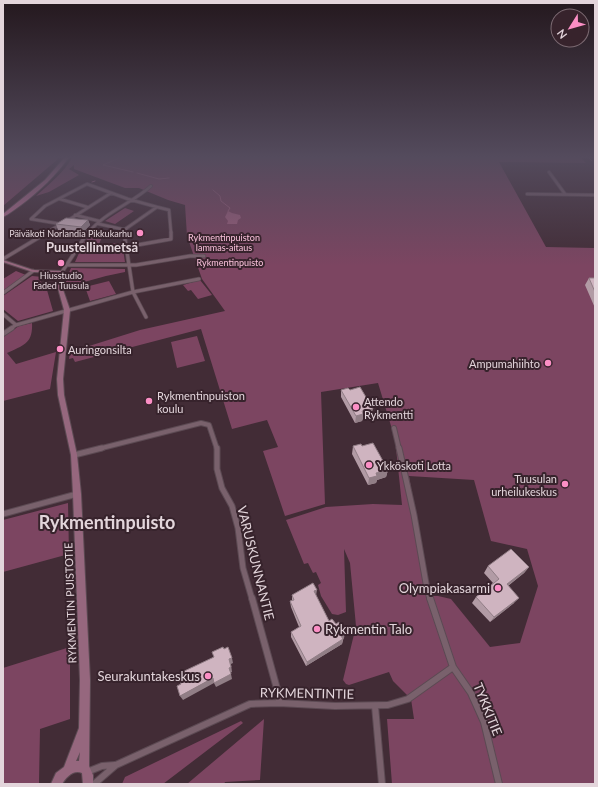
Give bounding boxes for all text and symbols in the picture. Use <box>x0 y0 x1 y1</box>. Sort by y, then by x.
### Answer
north arrow <box>550 8 590 48</box>
text: N <box>554 27 569 42</box>
place label: Päiväkoti Norlandia Pikkukarhu <box>9 228 132 239</box>
marker: Päiväkoti Norlandia Pikkukarhu <box>135 228 145 238</box>
park label: Rykmentinpuiston lammas-aitaus <box>188 232 260 253</box>
district label: Puustellinmetsä <box>46 239 138 255</box>
park label: Rykmentinpuisto <box>197 257 263 268</box>
marker: Hiusstudio Faded Tuusula <box>56 258 66 268</box>
place label: Hiusstudio Faded Tuusula <box>33 270 89 291</box>
place label: Auringonsilta <box>68 343 132 356</box>
marker: Auringonsilta <box>55 344 65 354</box>
place label: Ampumahiihto <box>469 357 540 370</box>
marker: Ampumahiihto <box>543 358 553 368</box>
place label: Rykmentinpuiston koulu <box>157 389 245 415</box>
place label: Attendo Rykmentti <box>364 395 413 421</box>
marker: Rykmentinpuiston koulu <box>144 396 154 406</box>
marker: Attendo Rykmentti <box>351 402 361 412</box>
place label: Ykköskoti Lotta <box>377 459 451 472</box>
marker: Ykköskoti Lotta <box>364 460 374 470</box>
place label: Tuusulan urheilukeskus <box>491 472 557 498</box>
marker: Tuusulan urheilukeskus <box>560 479 570 489</box>
street label: VARUSKUNNANTIE <box>234 504 278 622</box>
district label: Rykmentinpuisto <box>39 511 175 533</box>
street label: RYKMENTIN PUISTOTIE <box>61 542 79 664</box>
place label: Olympiakasarmi <box>399 580 490 596</box>
marker: Olympiakasarmi <box>493 583 503 593</box>
place label: Rykmentin Talo <box>325 621 412 637</box>
marker: Rykmentin Talo <box>312 624 322 634</box>
place label: Seurakuntakeskus <box>97 668 200 684</box>
marker: Seurakuntakeskus <box>203 671 213 681</box>
street label: TYKKITIE <box>470 680 506 738</box>
street label: RYKMENTINTIE <box>260 684 354 702</box>

